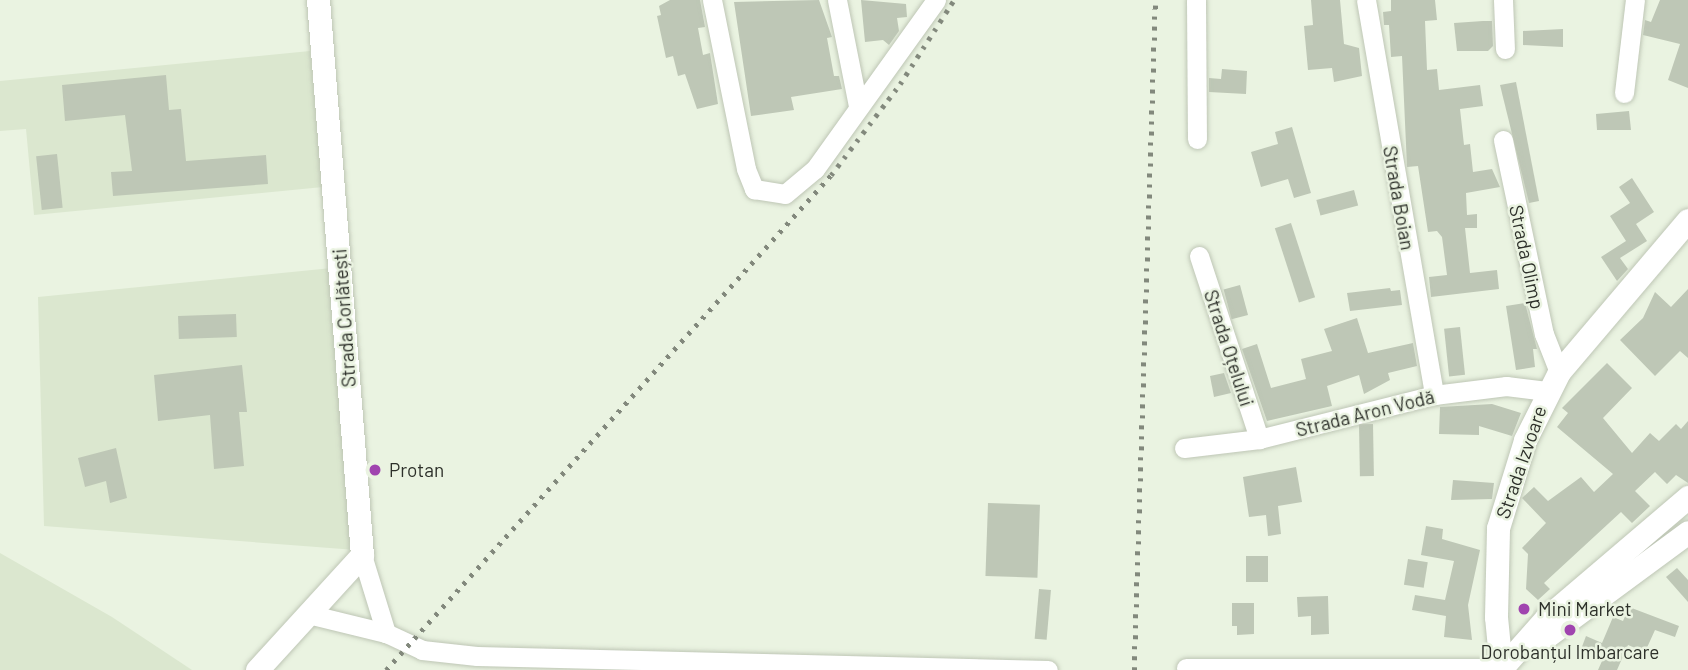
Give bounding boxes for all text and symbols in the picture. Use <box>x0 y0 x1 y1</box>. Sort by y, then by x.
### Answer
street label: Strada Boian <box>1379 144 1419 252</box>
street label: Strada Olimp <box>1505 203 1549 311</box>
street label: Strada Corlătești <box>328 248 360 388</box>
street label: Strada Oțelului <box>1199 287 1259 409</box>
street label: Strada Aron Vodă <box>1293 385 1437 441</box>
street label: Strada Izvoare <box>1491 403 1551 521</box>
place label: Protan <box>389 459 444 481</box>
marker: Protan <box>367 462 383 478</box>
place label: Mini Market <box>1538 598 1632 620</box>
marker: Mini Market <box>1516 601 1532 617</box>
marker: Dorobanțul Imbarcare <box>1562 622 1578 638</box>
place label: Dorobanțul Imbarcare <box>1481 641 1659 663</box>

